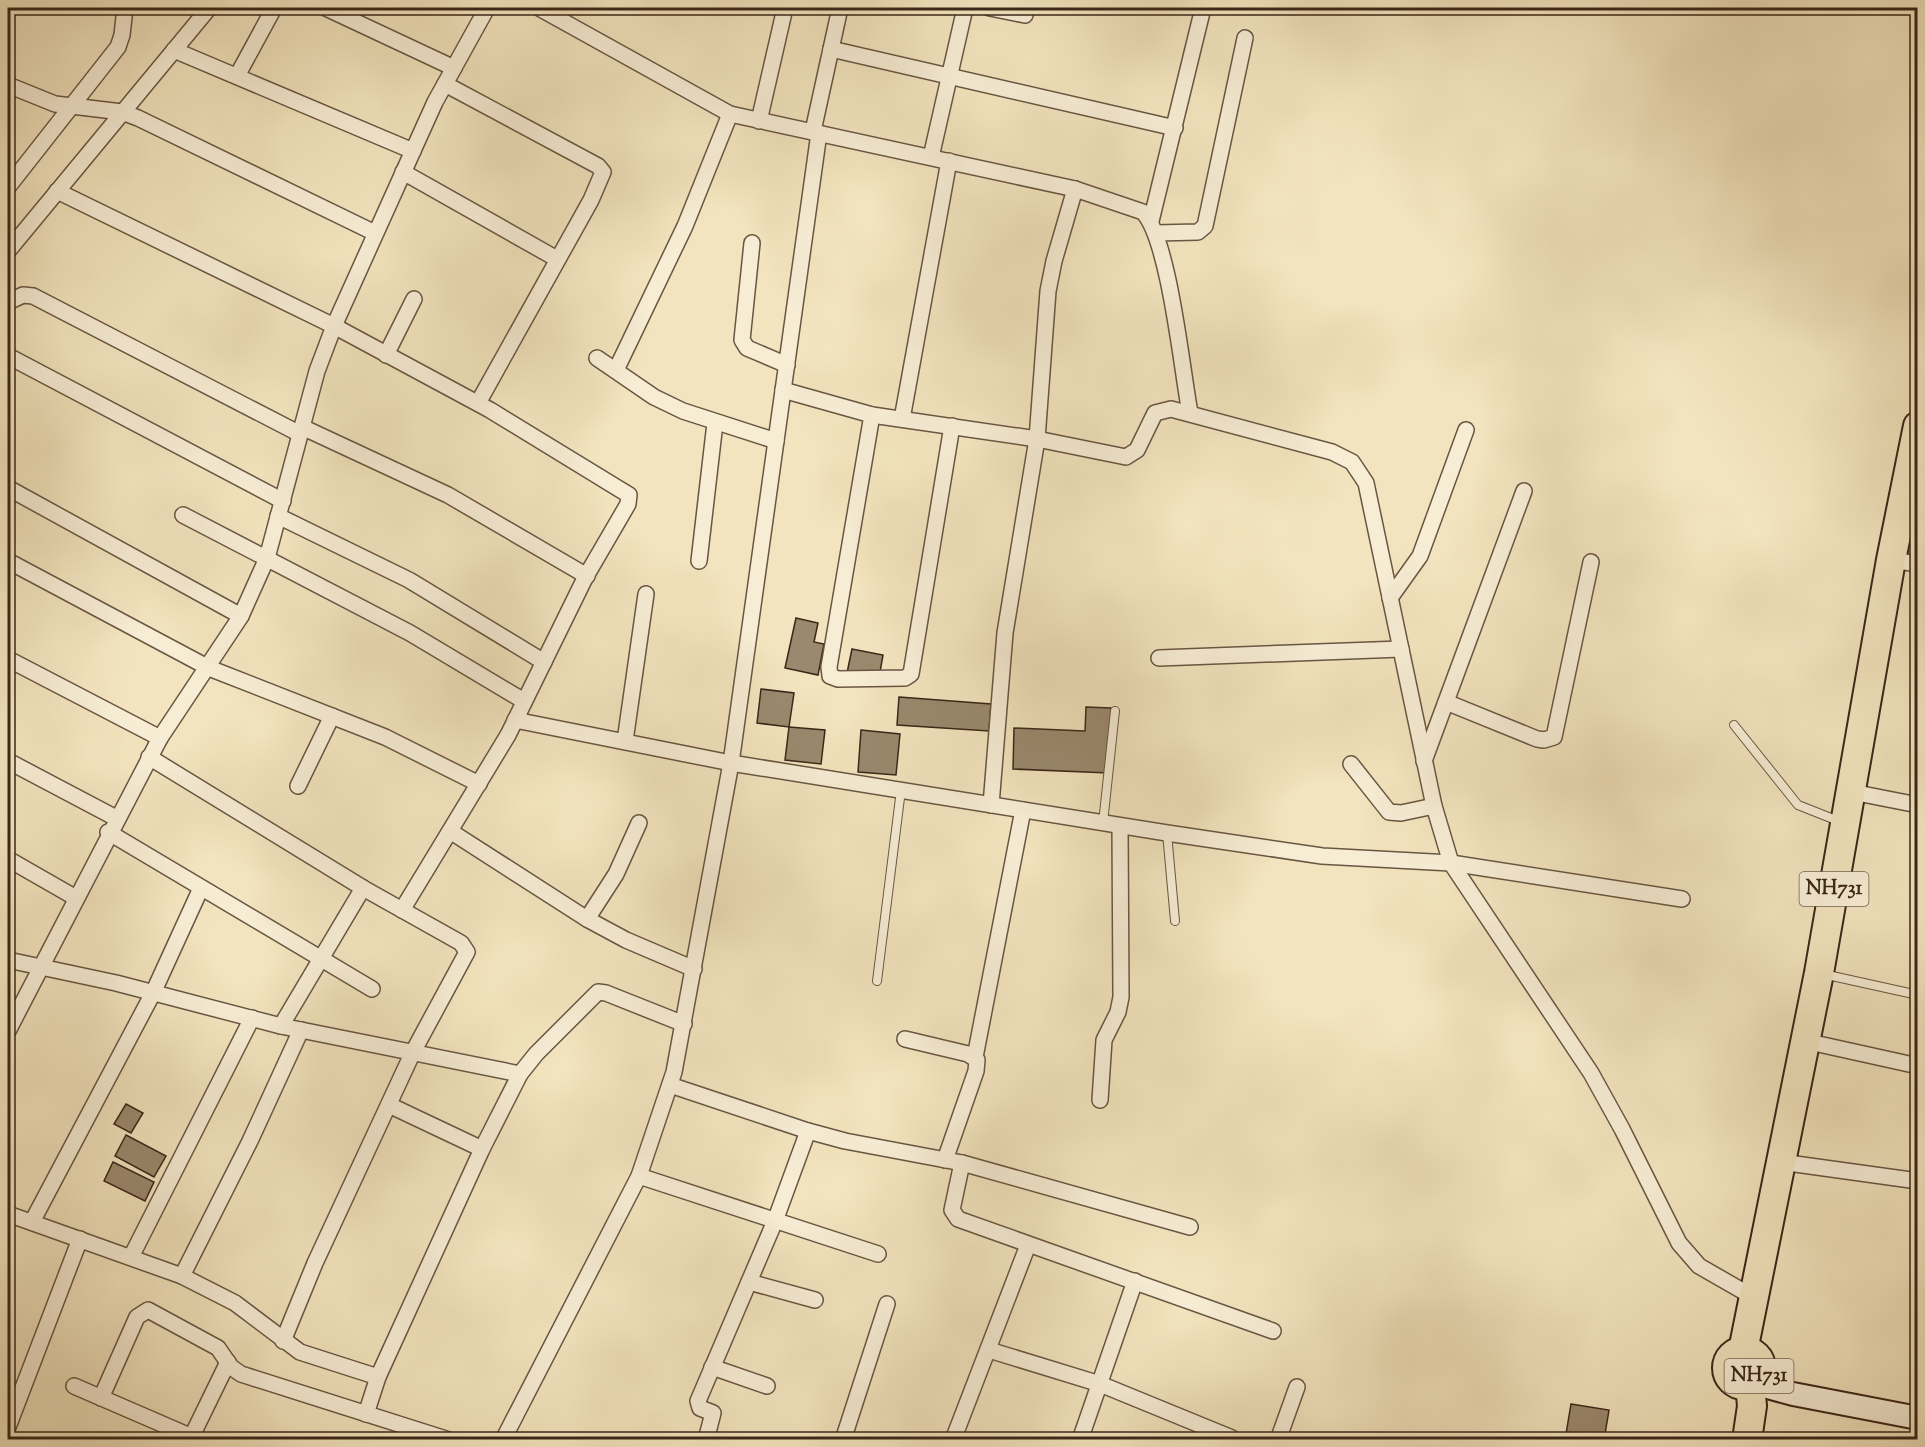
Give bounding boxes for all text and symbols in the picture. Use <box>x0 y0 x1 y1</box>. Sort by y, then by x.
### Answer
road number: NH731 <box>1800 872 1868 906</box>
road number: NH731 <box>1724 1359 1794 1393</box>

